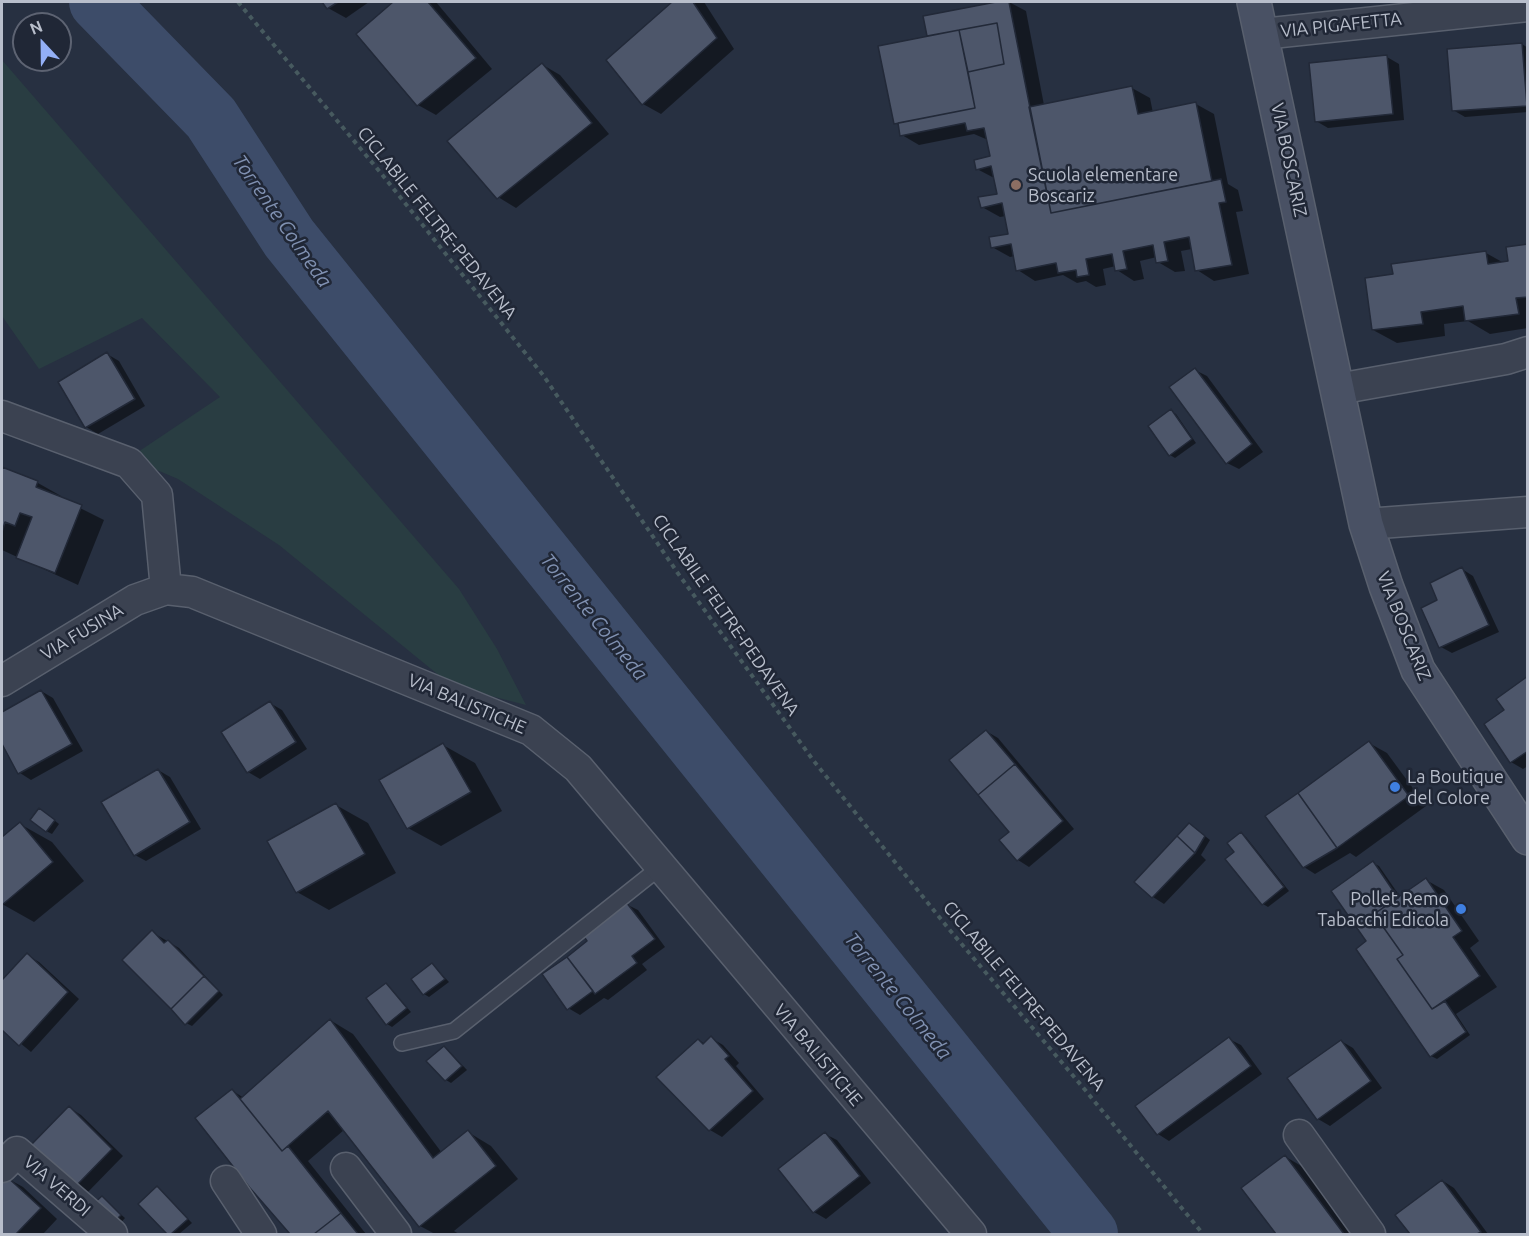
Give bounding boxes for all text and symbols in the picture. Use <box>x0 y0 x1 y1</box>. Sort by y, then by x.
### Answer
street label: VIA PIGAFETTA <box>1279 8 1403 42</box>
north arrow <box>12 12 72 72</box>
text: N <box>27 17 45 38</box>
street label: VIA BOSCARIZ <box>1266 101 1312 219</box>
street label: CICLABILE FELTRE-PEDAVENA <box>353 122 521 324</box>
water label: Torrente Colmeda <box>227 150 337 292</box>
place label: Scuola elementare Boscariz <box>1028 164 1178 207</box>
marker: Scuola elementare Boscariz <box>1009 178 1023 192</box>
street label: CICLABILE FELTRE-PEDAVENA <box>648 510 804 720</box>
water label: Torrente Colmeda <box>535 549 653 685</box>
street label: VIA BOSCARIZ <box>1372 568 1436 684</box>
street label: VIA FUSINA <box>37 599 127 665</box>
street label: VIA BALISTICHE <box>405 669 529 739</box>
place label: La Boutique del Colore <box>1407 766 1504 808</box>
marker: La Boutique del Colore <box>1388 780 1402 794</box>
place label: Pollet Remo Tabacchi Edicola <box>1318 888 1449 930</box>
street label: CICLABILE FELTRE-PEDAVENA <box>938 897 1110 1095</box>
marker: Pollet Remo Tabacchi Edicola <box>1454 902 1468 916</box>
water label: Torrente Colmeda <box>839 928 957 1064</box>
street label: VIA BALISTICHE <box>769 1000 867 1110</box>
street label: VIA VERDI <box>19 1151 95 1221</box>

